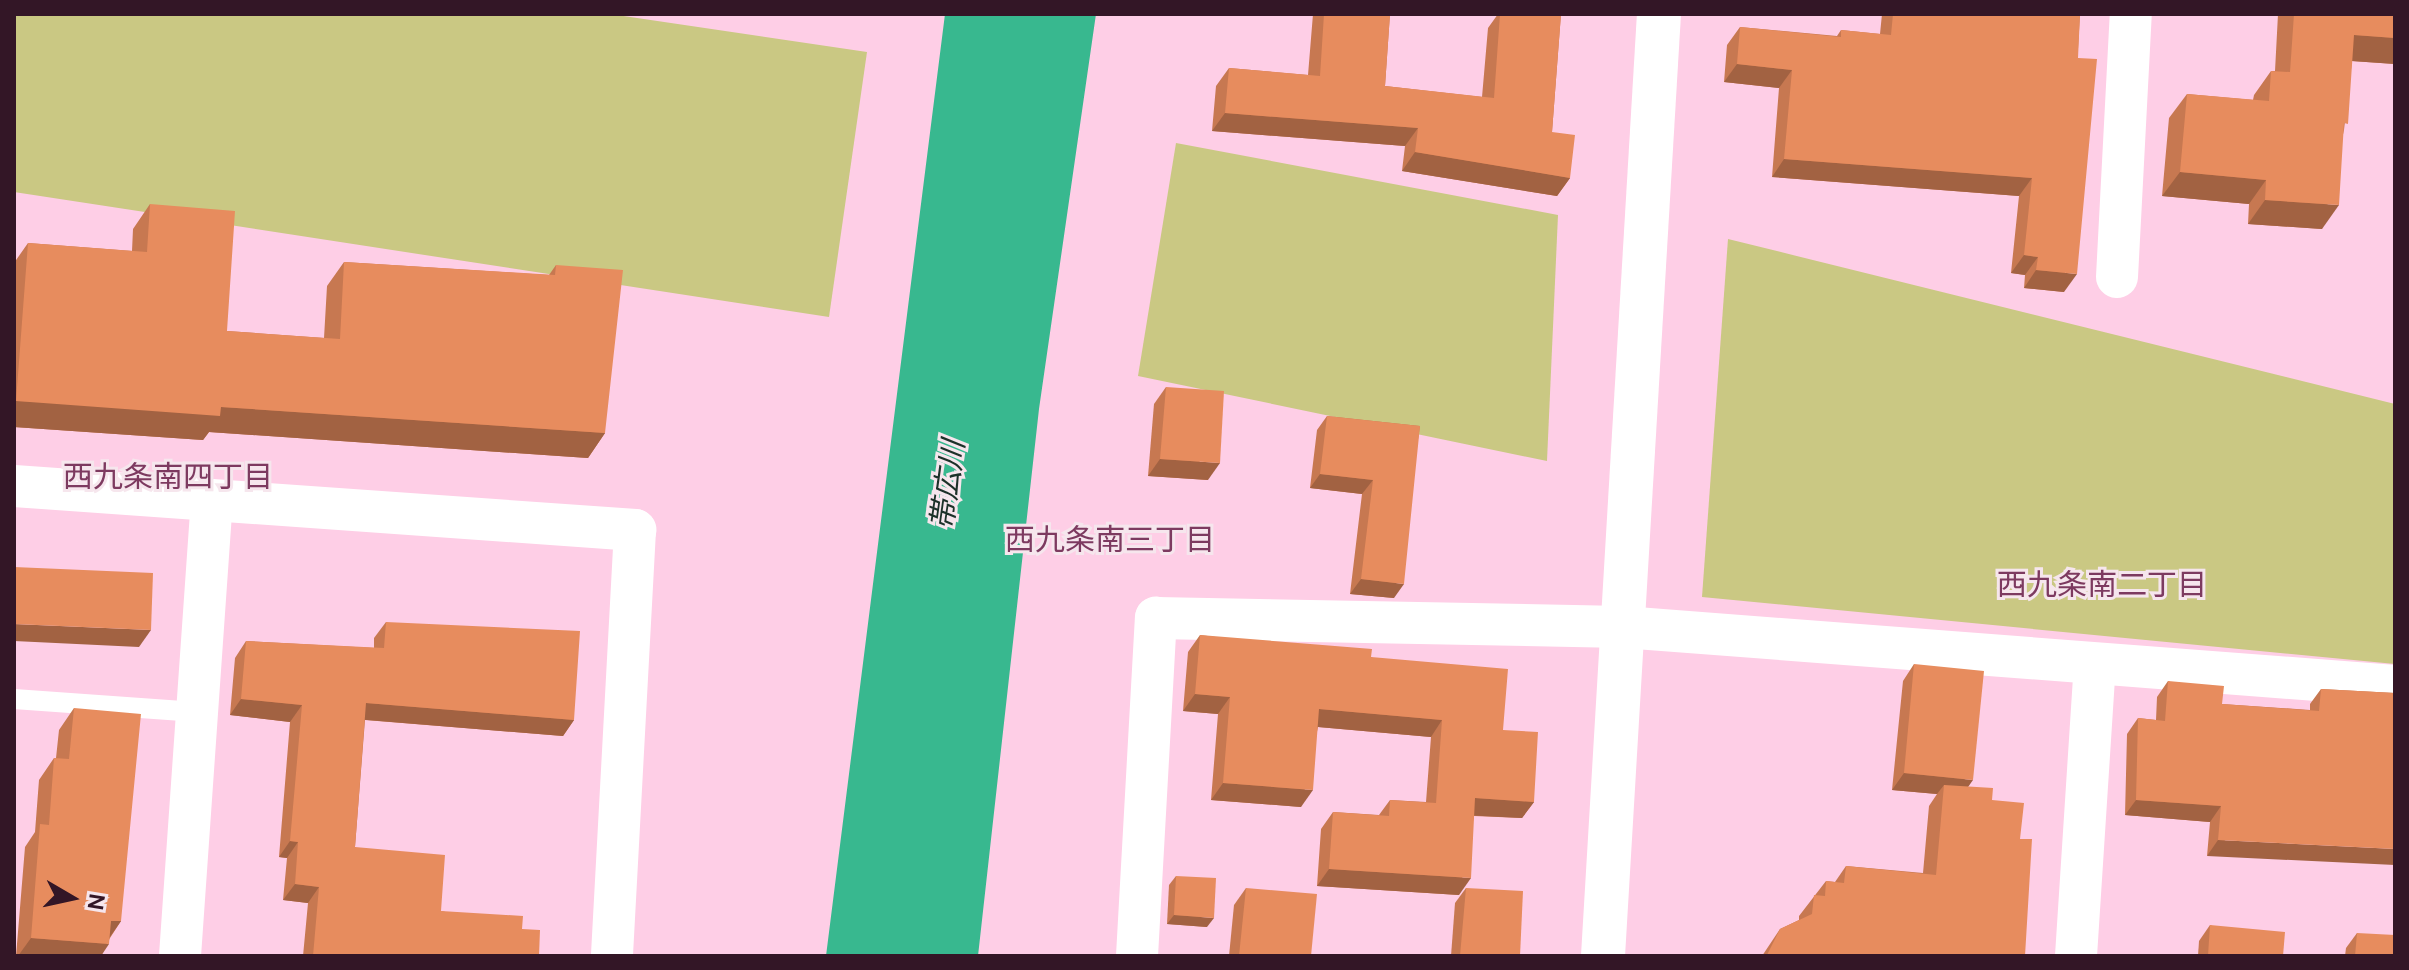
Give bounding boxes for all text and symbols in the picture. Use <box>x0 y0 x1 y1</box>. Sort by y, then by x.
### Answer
water label: 帯広川 <box>924 438 972 532</box>
district label: 西九条南四丁目 <box>63 459 273 495</box>
district label: 西九条南三丁目 <box>1005 522 1215 558</box>
district label: 西九条南二丁目 <box>1997 567 2207 603</box>
north arrow <box>32 858 112 938</box>
text: N <box>81 892 112 912</box>

